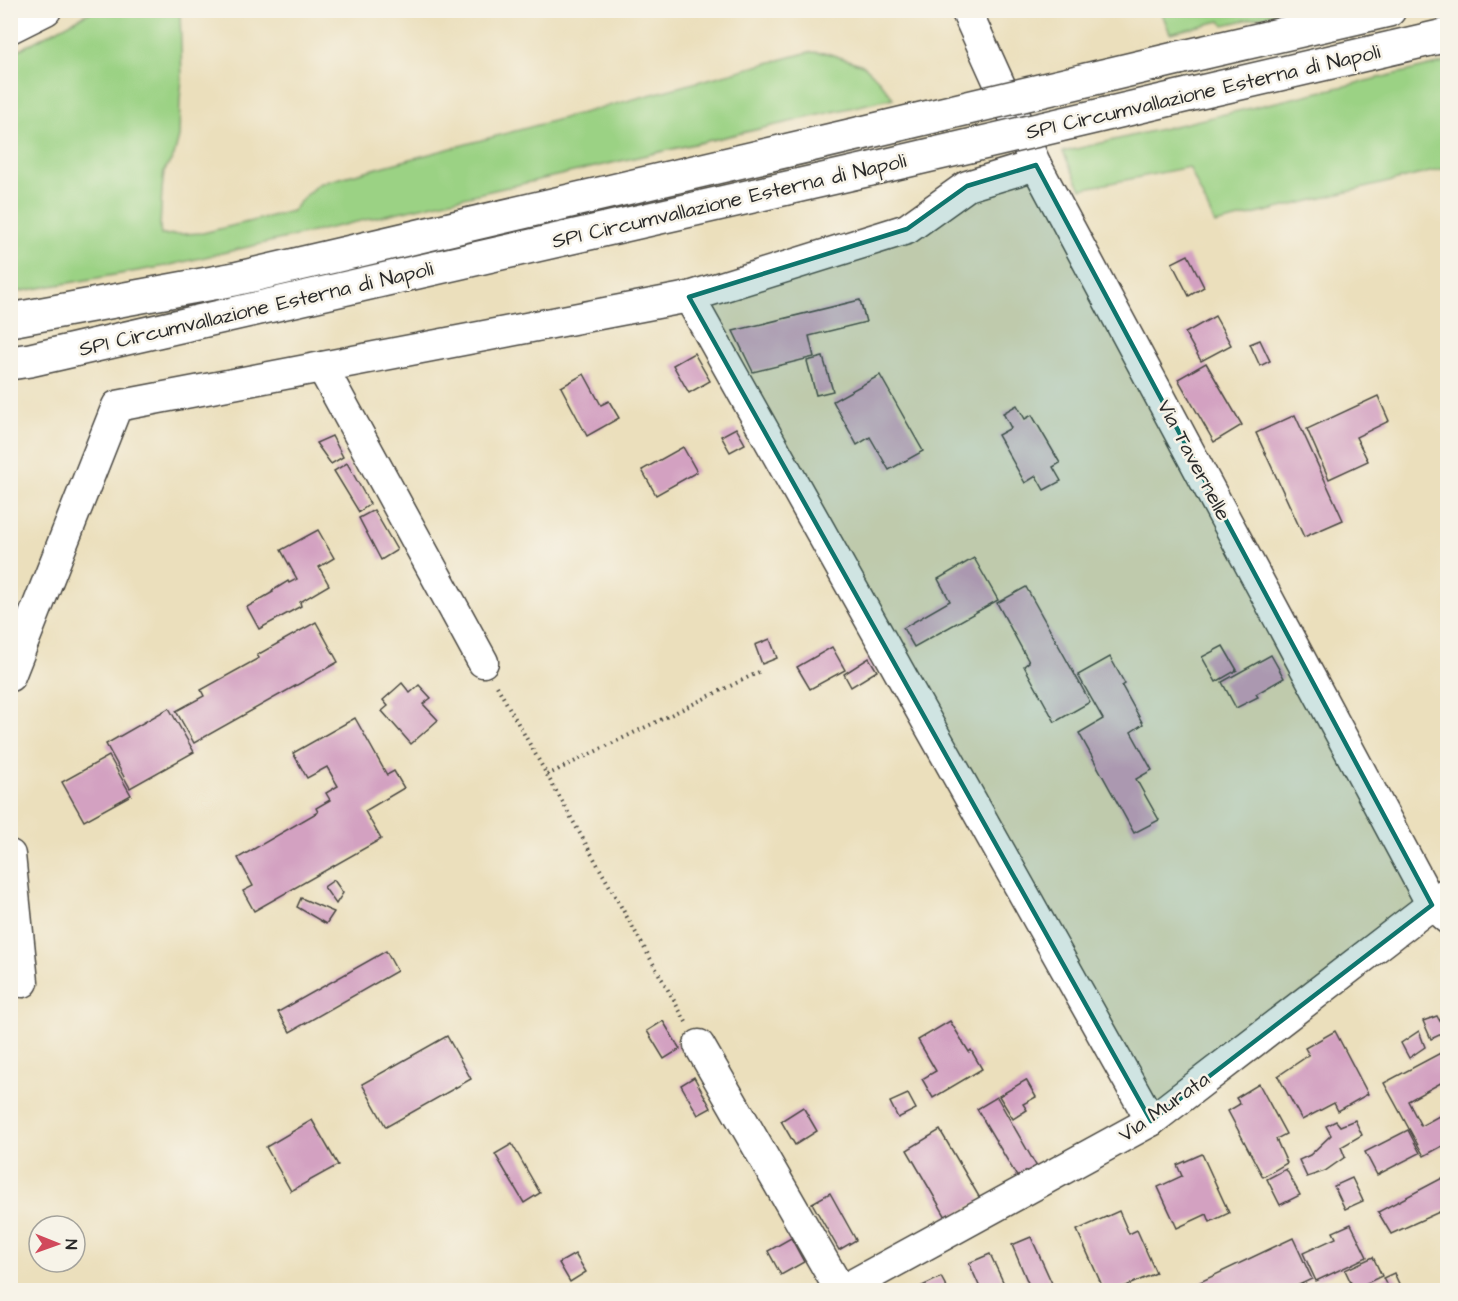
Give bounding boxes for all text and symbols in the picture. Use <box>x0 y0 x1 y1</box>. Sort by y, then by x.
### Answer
street label: SP1 Circumvallazione Esterna di Napoli <box>1023 37 1383 148</box>
street label: SP1 Circumvallazione Esterna di Napoli <box>549 146 909 257</box>
street label: SP1 Circumvallazione Esterna di Napoli <box>76 254 436 365</box>
street label: Via Tavernelle <box>1150 395 1238 525</box>
street label: Via Murata <box>1113 1065 1216 1149</box>
north arrow <box>27 1214 87 1274</box>
text: N <box>60 1239 82 1249</box>

